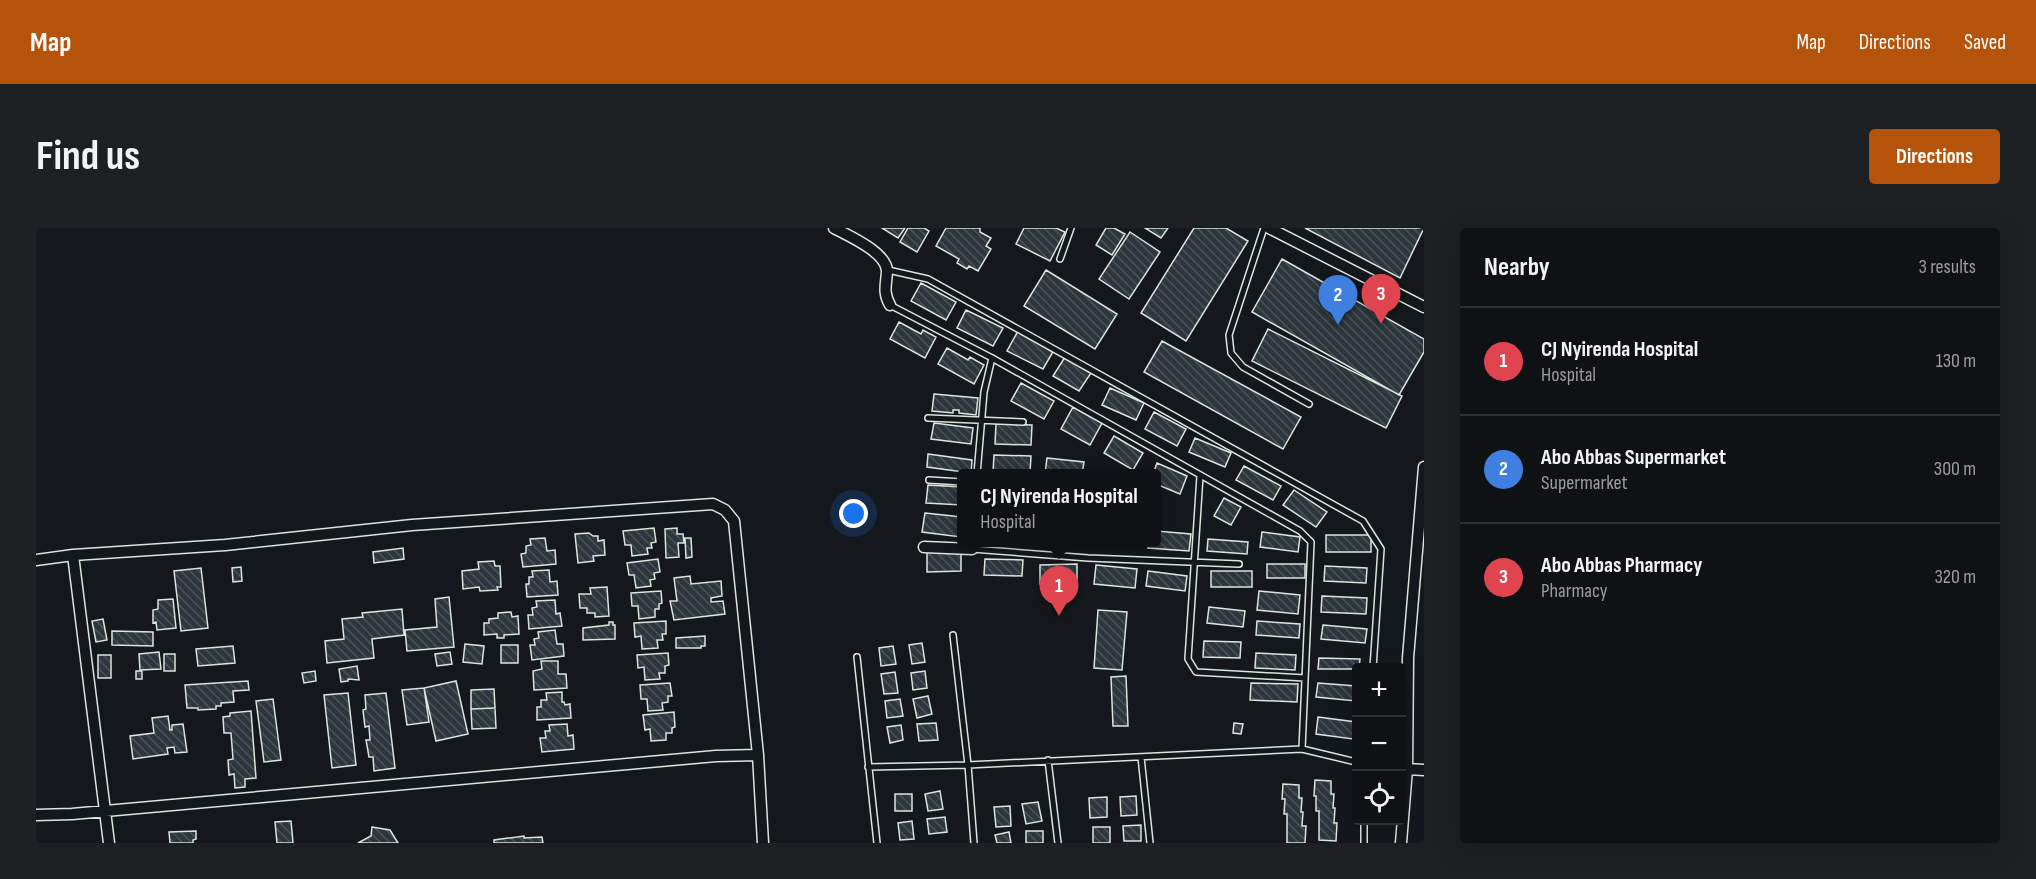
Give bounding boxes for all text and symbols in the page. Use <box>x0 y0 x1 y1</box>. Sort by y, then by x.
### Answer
text: Map <box>30 26 71 59</box>
text: Map <box>1796 30 1826 55</box>
text: Directions <box>1859 30 1931 55</box>
text: Saved <box>1964 30 2006 55</box>
button: Directions <box>1869 129 2000 184</box>
text: Find us <box>36 131 140 182</box>
text: Nearby <box>1484 252 1550 283</box>
text: 3 results <box>1919 255 1976 279</box>
pin: 3 <box>1362 274 1400 324</box>
pin: 2 <box>1318 276 1358 325</box>
text: CJ Nyirenda Hospital <box>1541 336 1698 363</box>
text: 1 <box>1500 349 1507 373</box>
text: 130 m <box>1936 349 1976 373</box>
text: Hospital <box>1541 363 1596 387</box>
text: Abo Abbas Supermarket <box>1541 444 1726 471</box>
text: 2 <box>1499 457 1508 481</box>
text: 300 m <box>1934 457 1976 481</box>
popup <box>957 469 1161 547</box>
text: Supermarket <box>1541 471 1628 495</box>
text: CJ Nyirenda Hospital <box>980 483 1138 510</box>
your location <box>839 499 868 528</box>
text: Hospital <box>980 510 1035 534</box>
text: Abo Abbas Pharmacy <box>1541 552 1702 579</box>
text: 3 <box>1499 565 1508 589</box>
text: 320 m <box>1934 565 1976 589</box>
pin: 1 <box>1040 566 1078 616</box>
text: Pharmacy <box>1541 579 1608 603</box>
map controls <box>1352 663 1406 825</box>
button: + <box>1352 663 1406 717</box>
button: − <box>1352 717 1406 771</box>
button: locate <box>1352 771 1406 825</box>

